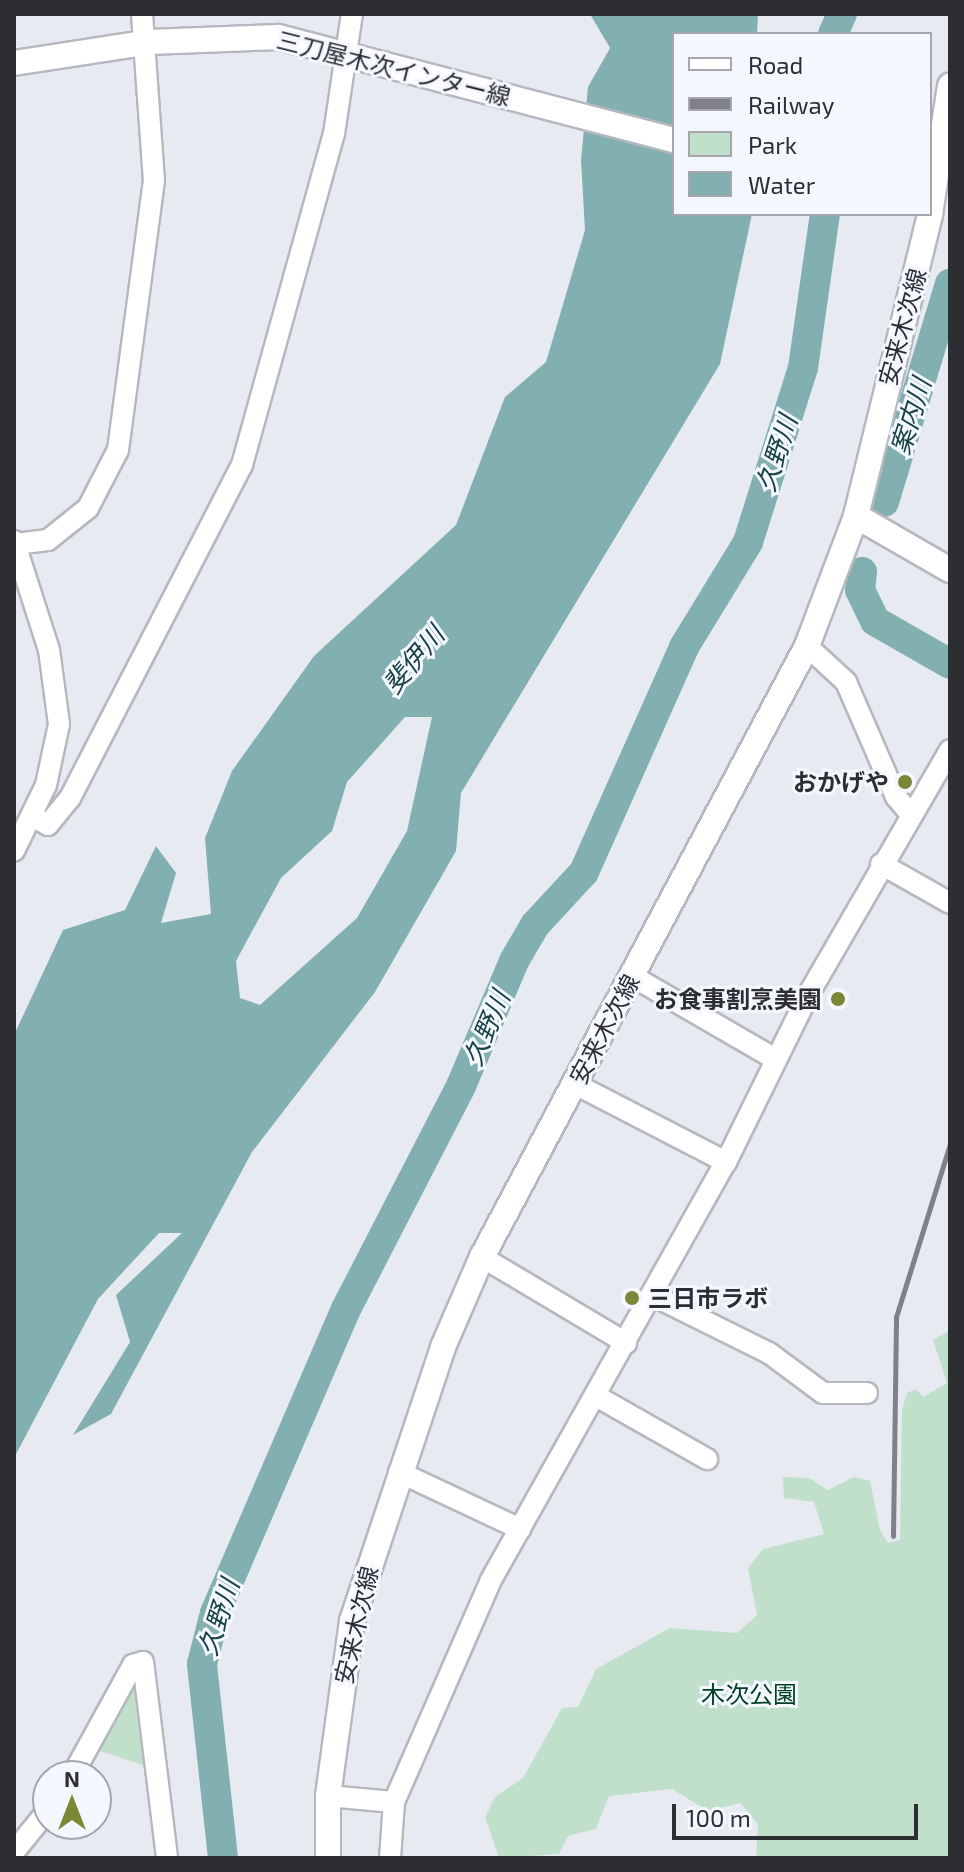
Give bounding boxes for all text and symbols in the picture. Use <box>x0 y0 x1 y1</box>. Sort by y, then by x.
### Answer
street label: 三刀屋木次インター線 <box>274 25 514 111</box>
legend <box>672 32 932 216</box>
text: Road <box>748 50 803 79</box>
text: Railway <box>748 90 834 119</box>
text: Park <box>748 130 797 159</box>
text: Water <box>748 170 815 199</box>
street label: 安来木次線 <box>873 265 931 389</box>
water label: 案内川 <box>884 374 936 458</box>
water label: 久野川 <box>749 411 803 495</box>
water label: 斐伊川 <box>376 619 450 699</box>
place label: おかげや <box>793 768 889 796</box>
marker: おかげや <box>896 773 914 791</box>
street label: 安来木次線 <box>563 969 645 1089</box>
place label: お食事割烹美園 <box>654 985 822 1013</box>
water label: 久野川 <box>456 986 516 1070</box>
marker: お食事割烹美園 <box>829 990 847 1008</box>
place label: 三日市ラボ <box>648 1284 768 1312</box>
marker: 三日市ラボ <box>623 1289 641 1307</box>
street label: 安来木次線 <box>328 1563 384 1687</box>
water label: 久野川 <box>191 1575 245 1659</box>
park label: 木次公園 <box>701 1680 797 1708</box>
north arrow <box>32 1760 112 1840</box>
text: N <box>64 1765 80 1791</box>
scale bar <box>676 1788 922 1838</box>
text: 100 m <box>686 1803 751 1832</box>

